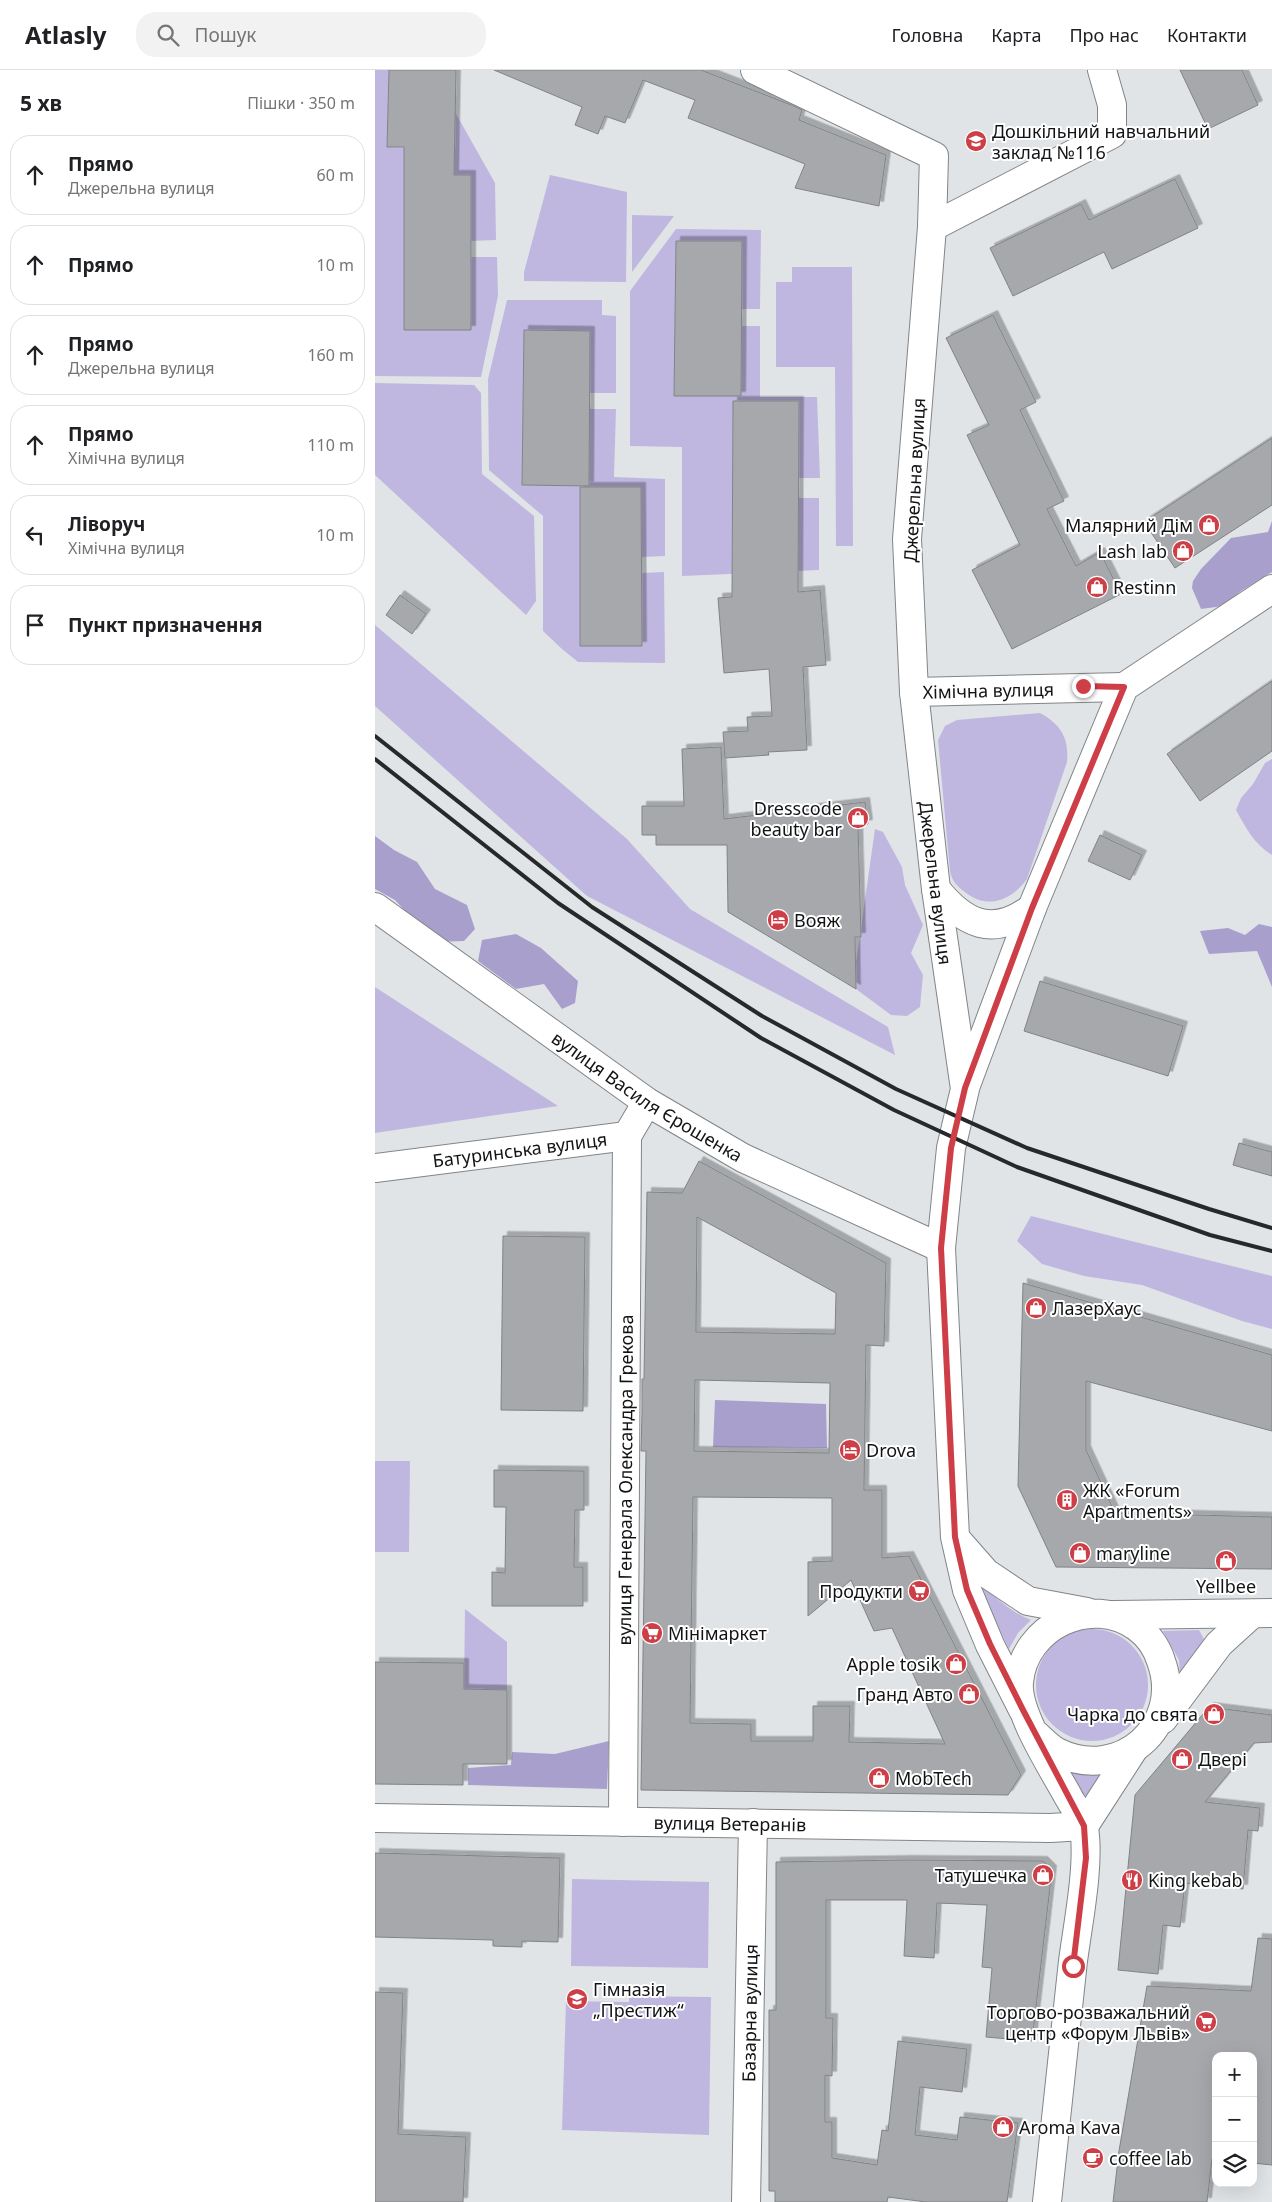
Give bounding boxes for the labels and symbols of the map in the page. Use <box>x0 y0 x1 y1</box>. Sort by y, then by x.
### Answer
place label: Дошкільний навчальний заклад №116 <box>992 119 1210 164</box>
school or university icon: Дошкільний навчальний заклад №116 <box>964 129 988 153</box>
street label: Джерельна вулиця <box>898 397 930 563</box>
place label: Малярний Дім <box>1065 513 1193 537</box>
shop icon: Малярний Дім <box>1197 513 1221 537</box>
place label: Lash lab <box>1097 539 1167 563</box>
shop icon: Lash lab <box>1171 539 1195 563</box>
shop icon: Restinn <box>1085 575 1109 599</box>
place label: Restinn <box>1113 575 1176 599</box>
route end <box>1072 675 1095 698</box>
street label: Хімічна вулиця <box>922 677 1054 704</box>
place label: Dresscode beauty bar <box>751 796 843 841</box>
street label: Джерельна вулиця <box>914 800 958 966</box>
shop icon: Dresscode beauty bar <box>846 806 870 830</box>
hotel icon: Вояж <box>766 908 790 932</box>
place label: Вояж <box>794 908 841 932</box>
street label: вулиця Василя Єрошенка <box>547 1026 747 1167</box>
street label: Батуринська вулиця <box>431 1127 608 1173</box>
shop icon: ЛазерХаус <box>1024 1296 1048 1320</box>
place label: ЛазерХаус <box>1052 1296 1142 1320</box>
street label: вулиця Генерала Олександра Грекова <box>612 1314 638 1646</box>
hotel icon: Drova <box>838 1438 862 1462</box>
place label: Drova <box>866 1438 916 1462</box>
place label: ЖК «Forum Apartments» <box>1083 1478 1192 1523</box>
building icon: ЖК «Forum Apartments» <box>1055 1488 1079 1512</box>
shop icon: maryline <box>1068 1541 1092 1565</box>
place label: maryline <box>1096 1541 1170 1565</box>
shop icon: Yellbee <box>1214 1549 1238 1573</box>
place label: Yellbee <box>1196 1574 1256 1598</box>
place label: Продукти <box>819 1579 903 1603</box>
supermarket icon: Продукти <box>907 1579 931 1603</box>
supermarket icon: Мінімаркет <box>640 1621 664 1645</box>
place label: Мінімаркет <box>668 1621 767 1645</box>
place label: Apple tosik <box>847 1652 940 1676</box>
shop icon: Apple tosik <box>944 1652 968 1676</box>
place label: Гранд Авто <box>856 1682 953 1706</box>
shop icon: Гранд Авто <box>957 1682 981 1706</box>
place label: Чарка до свята <box>1067 1702 1198 1726</box>
shop icon: Чарка до свята <box>1202 1702 1226 1726</box>
shop icon: Двері <box>1170 1747 1194 1771</box>
place label: Двері <box>1198 1747 1247 1771</box>
shop icon: MobTech <box>867 1766 891 1790</box>
place label: MobTech <box>895 1766 972 1790</box>
street label: вулиця Ветеранів <box>654 1810 806 1836</box>
place label: Татушечка <box>935 1863 1027 1887</box>
shop icon: Татушечка <box>1031 1863 1055 1887</box>
restaurant icon: King kebab <box>1120 1868 1144 1892</box>
place label: King kebab <box>1148 1868 1243 1892</box>
street label: Базарна вулиця <box>736 1944 763 2082</box>
route start <box>1062 1955 1085 1978</box>
place label: Гімназія „Престиж“ <box>593 1977 684 2022</box>
school or university icon: Гімназія „Престиж“ <box>565 1987 589 2011</box>
place label: Торгово-розважальний центр «Форум Львів» <box>987 2000 1190 2045</box>
supermarket icon: Торгово-розважальний центр «Форум Львів» <box>1194 2010 1218 2034</box>
shop icon: Aroma Kava <box>991 2115 1015 2139</box>
place label: Aroma Kava <box>1019 2115 1121 2139</box>
cafe icon: coffee lab <box>1081 2146 1105 2170</box>
place label: coffee lab <box>1109 2146 1192 2170</box>

